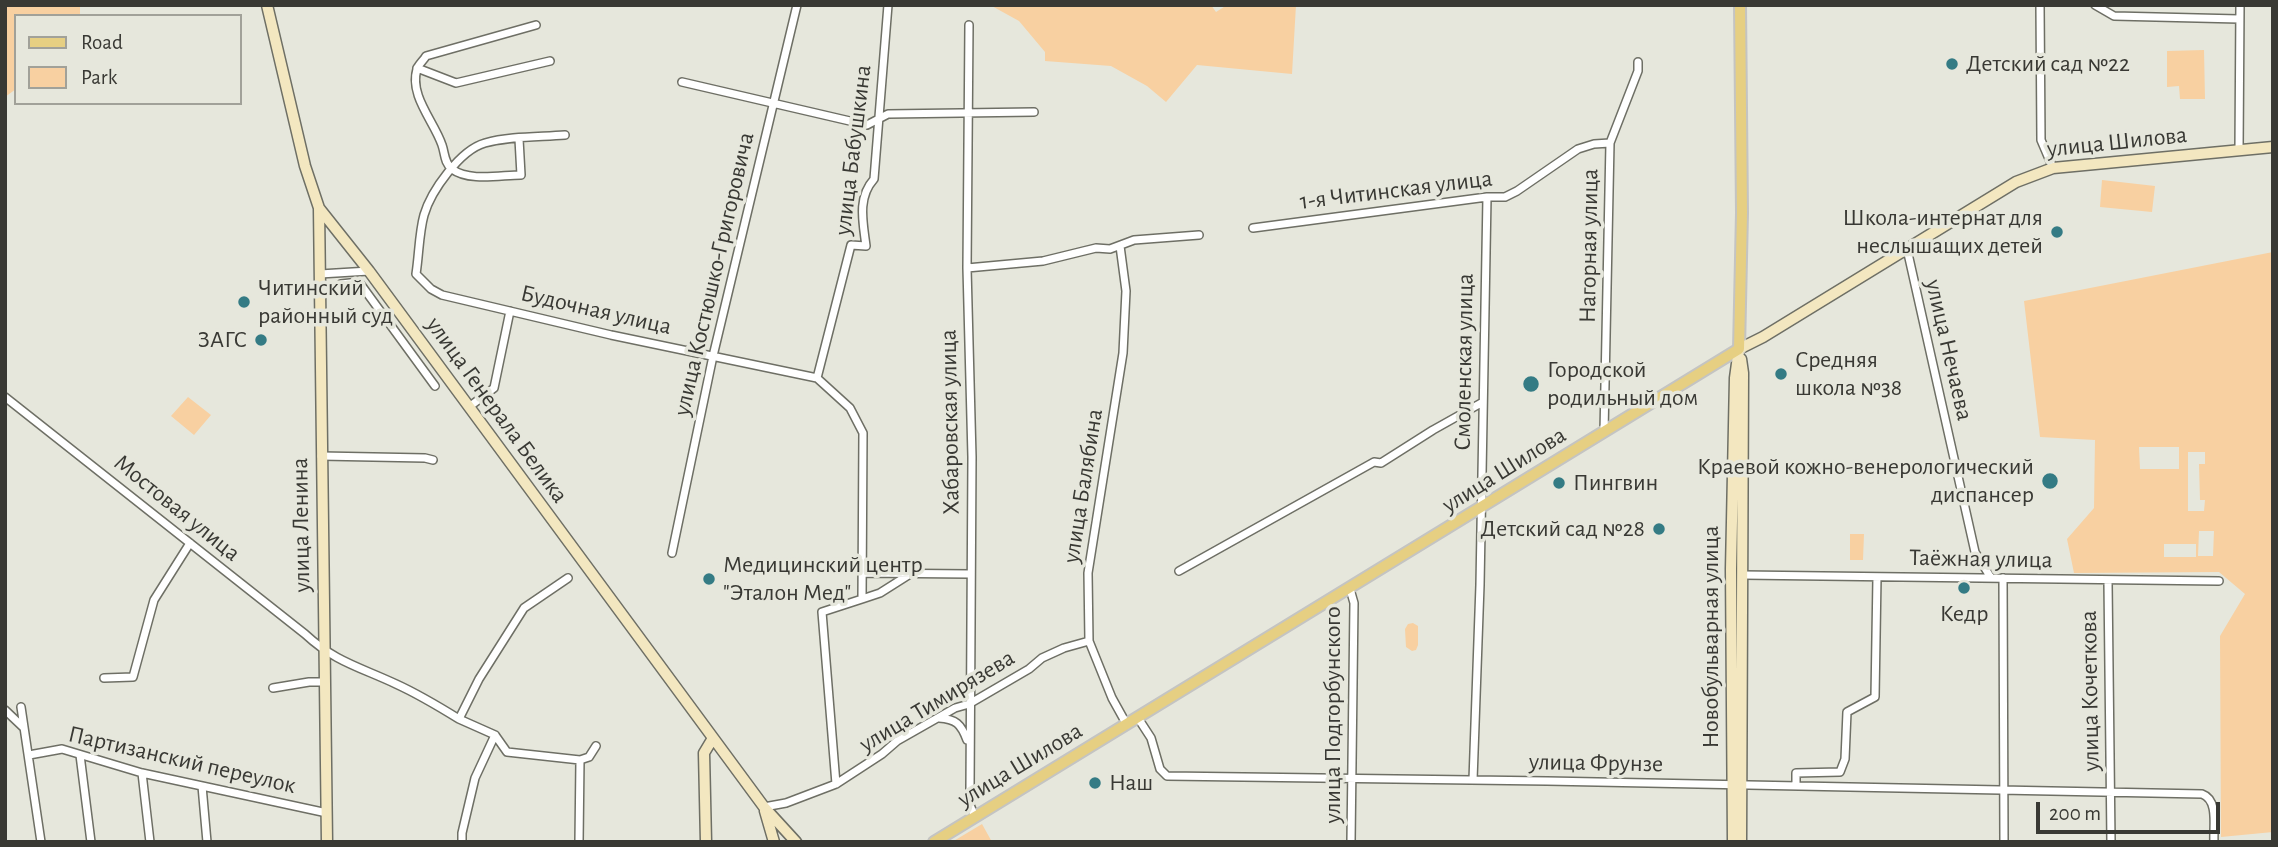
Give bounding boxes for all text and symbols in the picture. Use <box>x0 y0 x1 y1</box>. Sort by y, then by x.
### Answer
legend <box>14 14 242 105</box>
text: Road <box>81 32 123 53</box>
place label: Детский сад №22 <box>1966 50 2130 78</box>
marker: Детский сад №22 <box>1944 56 1960 72</box>
street label: улица Бабушкина <box>828 63 878 237</box>
text: Park <box>81 67 117 88</box>
street label: улица Шилова <box>2046 120 2188 164</box>
street label: улица Костюшко-Григоровича <box>667 130 761 418</box>
street label: 1-я Читинская улица <box>1298 164 1494 216</box>
street label: Нагорная улица <box>1573 169 1605 323</box>
place label: Школа-интернат для неслышащих детей <box>1843 204 2043 260</box>
marker: Школа-интернат для неслышащих детей <box>2049 224 2065 240</box>
street label: Смоленская улица <box>1448 273 1480 451</box>
place label: Читинский районный суд <box>258 274 393 330</box>
street label: улица Нечаева <box>1919 277 1979 423</box>
street label: Будочная улица <box>518 279 674 341</box>
marker: Читинский районный суд <box>236 294 252 310</box>
street label: улица Генерала Белика <box>420 311 574 509</box>
place label: ЗАГС <box>198 326 247 354</box>
street label: Хабаровская улица <box>934 329 966 515</box>
marker: ЗАГС <box>253 332 269 348</box>
place label: Средняя школа №38 <box>1795 346 1902 402</box>
place label: Городской родильный дом <box>1547 356 1698 412</box>
marker: Средняя школа №38 <box>1773 366 1789 382</box>
marker: Городской родильный дом <box>1521 374 1541 394</box>
street label: улица Балябина <box>1057 407 1109 565</box>
street label: улица Шилова <box>1437 421 1571 519</box>
street label: Мостовая улица <box>108 448 246 568</box>
place label: Краевой кожно-венерологический диспансер <box>1697 453 2034 509</box>
street label: улица Ленина <box>285 457 317 593</box>
place label: Пингвин <box>1573 469 1658 497</box>
marker: Краевой кожно-венерологический диспансер <box>2040 471 2060 491</box>
marker: Пингвин <box>1551 475 1567 491</box>
place label: Детский сад №28 <box>1481 515 1645 543</box>
marker: Детский сад №28 <box>1651 521 1667 537</box>
street label: Новобульварная улица <box>1697 526 1725 748</box>
street label: Таёжная улица <box>1909 543 2053 575</box>
place label: Медицинский центр "Эталон Мед" <box>723 551 923 607</box>
marker: Медицинский центр "Эталон Мед" <box>701 571 717 587</box>
marker: Кедр <box>1956 580 1972 596</box>
place label: Кедр <box>1940 600 1988 628</box>
street label: улица Подгорбунского <box>1319 606 1347 824</box>
street label: улица Кочеткова <box>2074 610 2106 772</box>
street label: улица Тимирязева <box>854 643 1020 759</box>
street label: улица Шилова <box>952 716 1088 814</box>
street label: Партизанский переулок <box>65 720 299 800</box>
street label: улица Фрунзе <box>1529 747 1663 779</box>
place label: Наш <box>1109 769 1153 797</box>
marker: Наш <box>1087 775 1103 791</box>
scale bar <box>2040 788 2224 832</box>
text: 200 m <box>2049 803 2101 824</box>

